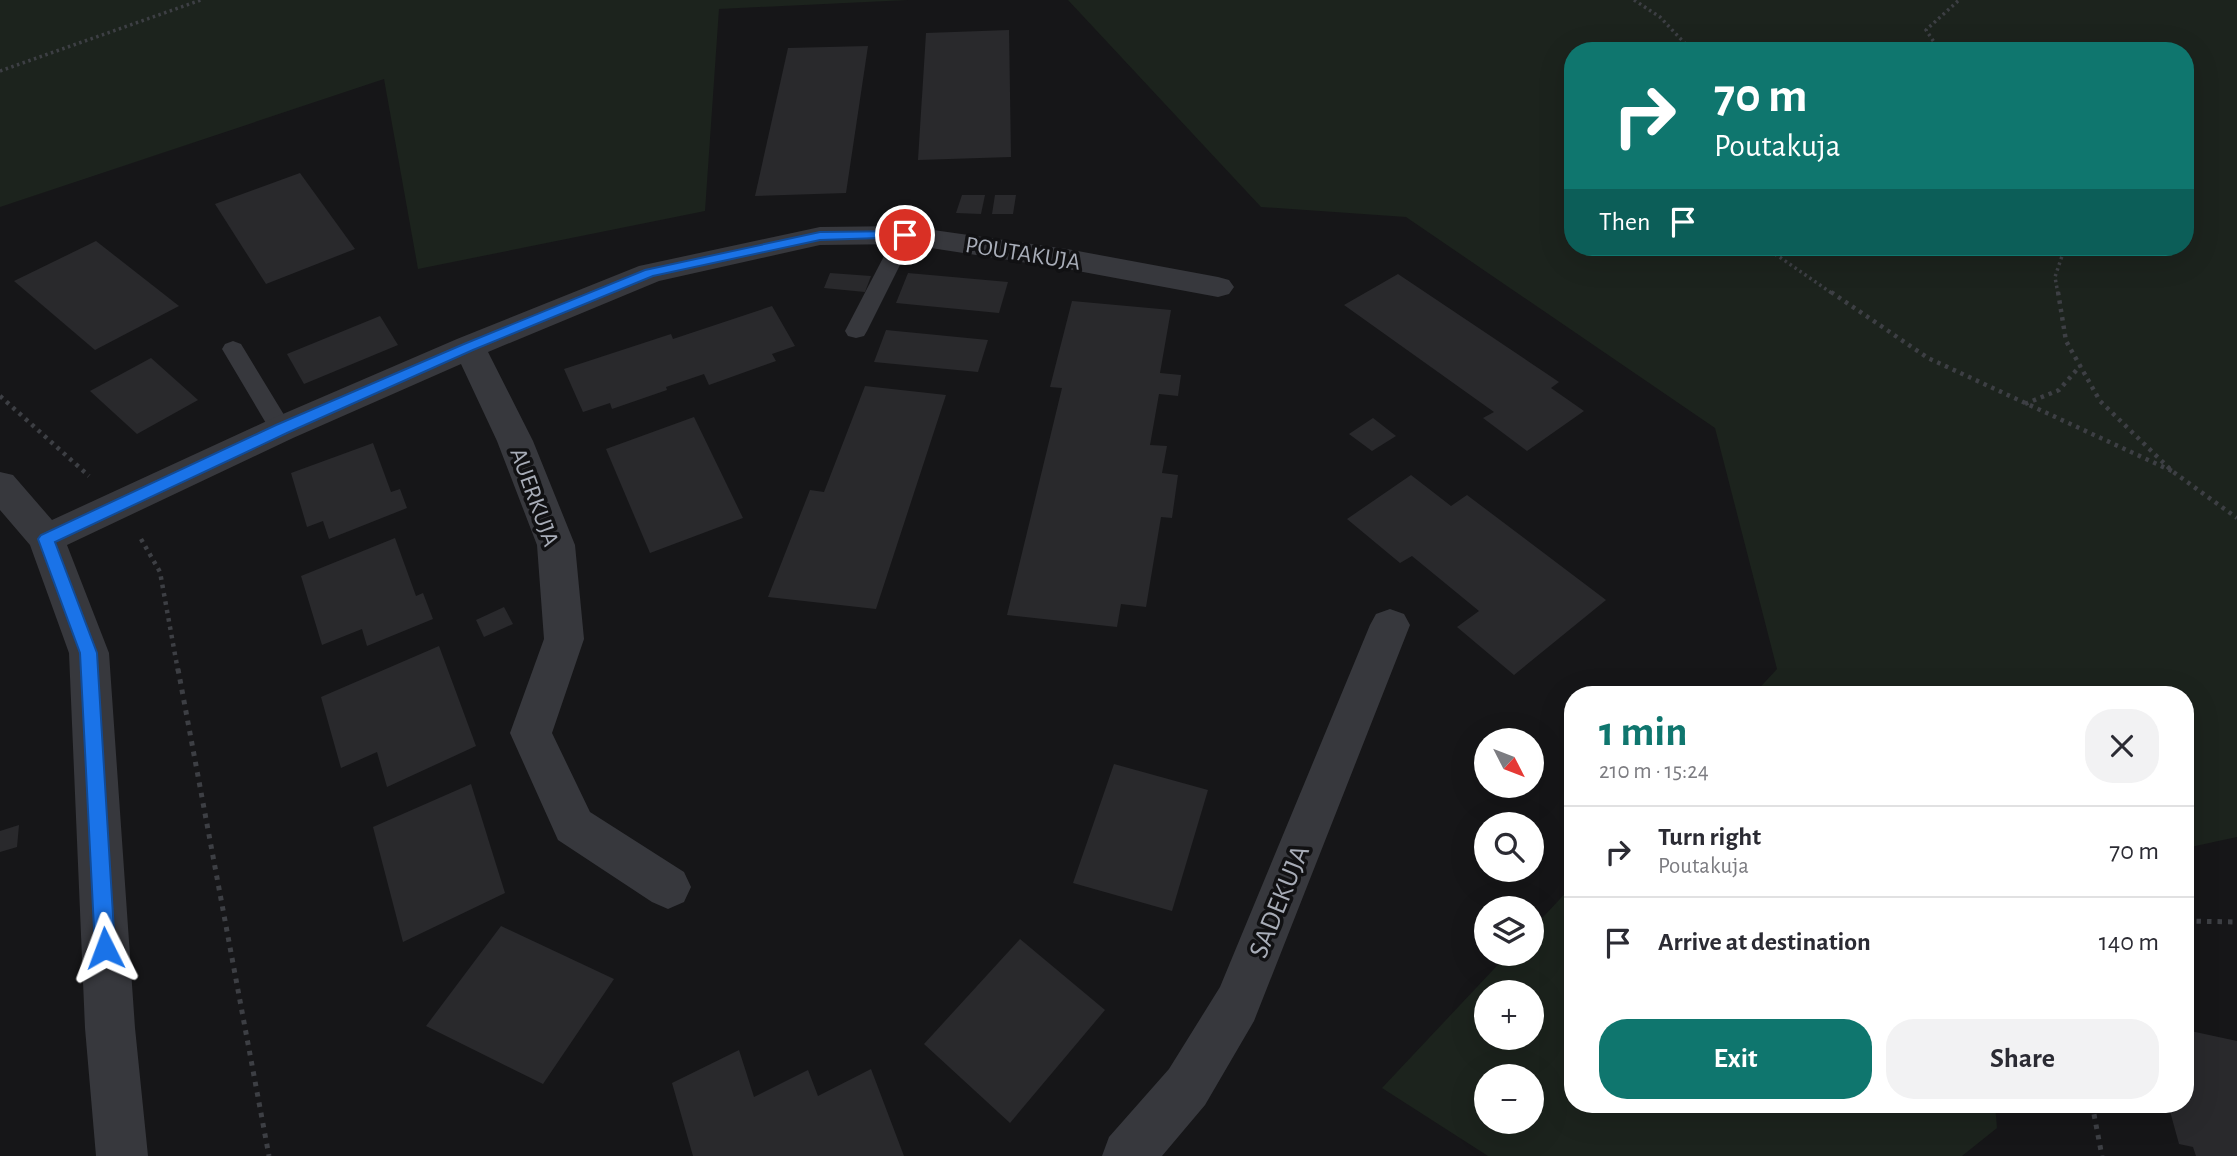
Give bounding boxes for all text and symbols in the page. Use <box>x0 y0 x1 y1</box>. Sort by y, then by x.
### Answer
icon: right <box>1599 70 1690 161</box>
text: 70 m <box>1714 72 1808 121</box>
text: Poutakuja <box>1714 130 1841 162</box>
icon: arrive <box>1664 203 1702 241</box>
pin <box>875 205 935 265</box>
text: Then <box>1599 209 1650 235</box>
icon: arrive <box>886 216 924 254</box>
street label: POUTAKUJA <box>963 233 1082 275</box>
street label: AUERKUJA <box>505 445 563 550</box>
button: close <box>2085 709 2159 783</box>
text: 1 min <box>1599 711 1688 753</box>
north arrow <box>1474 728 1544 798</box>
map controls <box>1474 728 1544 1134</box>
text: 210 m · 15:24 <box>1599 760 1709 783</box>
button: search <box>1474 812 1544 882</box>
text: Turn right <box>1658 824 1761 850</box>
icon: right <box>1599 833 1637 871</box>
text: 70 m <box>2109 838 2159 864</box>
street label: SADEKUJA <box>1245 841 1315 962</box>
text: Poutakuja <box>1658 855 1749 878</box>
button: layers <box>1474 896 1544 966</box>
position arrow <box>68 911 142 985</box>
icon: arrive <box>1599 924 1637 962</box>
text: Arrive at destination <box>1658 929 1871 955</box>
text: 140 m <box>2099 929 2159 955</box>
button: + <box>1474 980 1544 1050</box>
button: Exit <box>1599 1019 1872 1099</box>
button: Share <box>1886 1019 2159 1099</box>
button: − <box>1474 1064 1544 1134</box>

